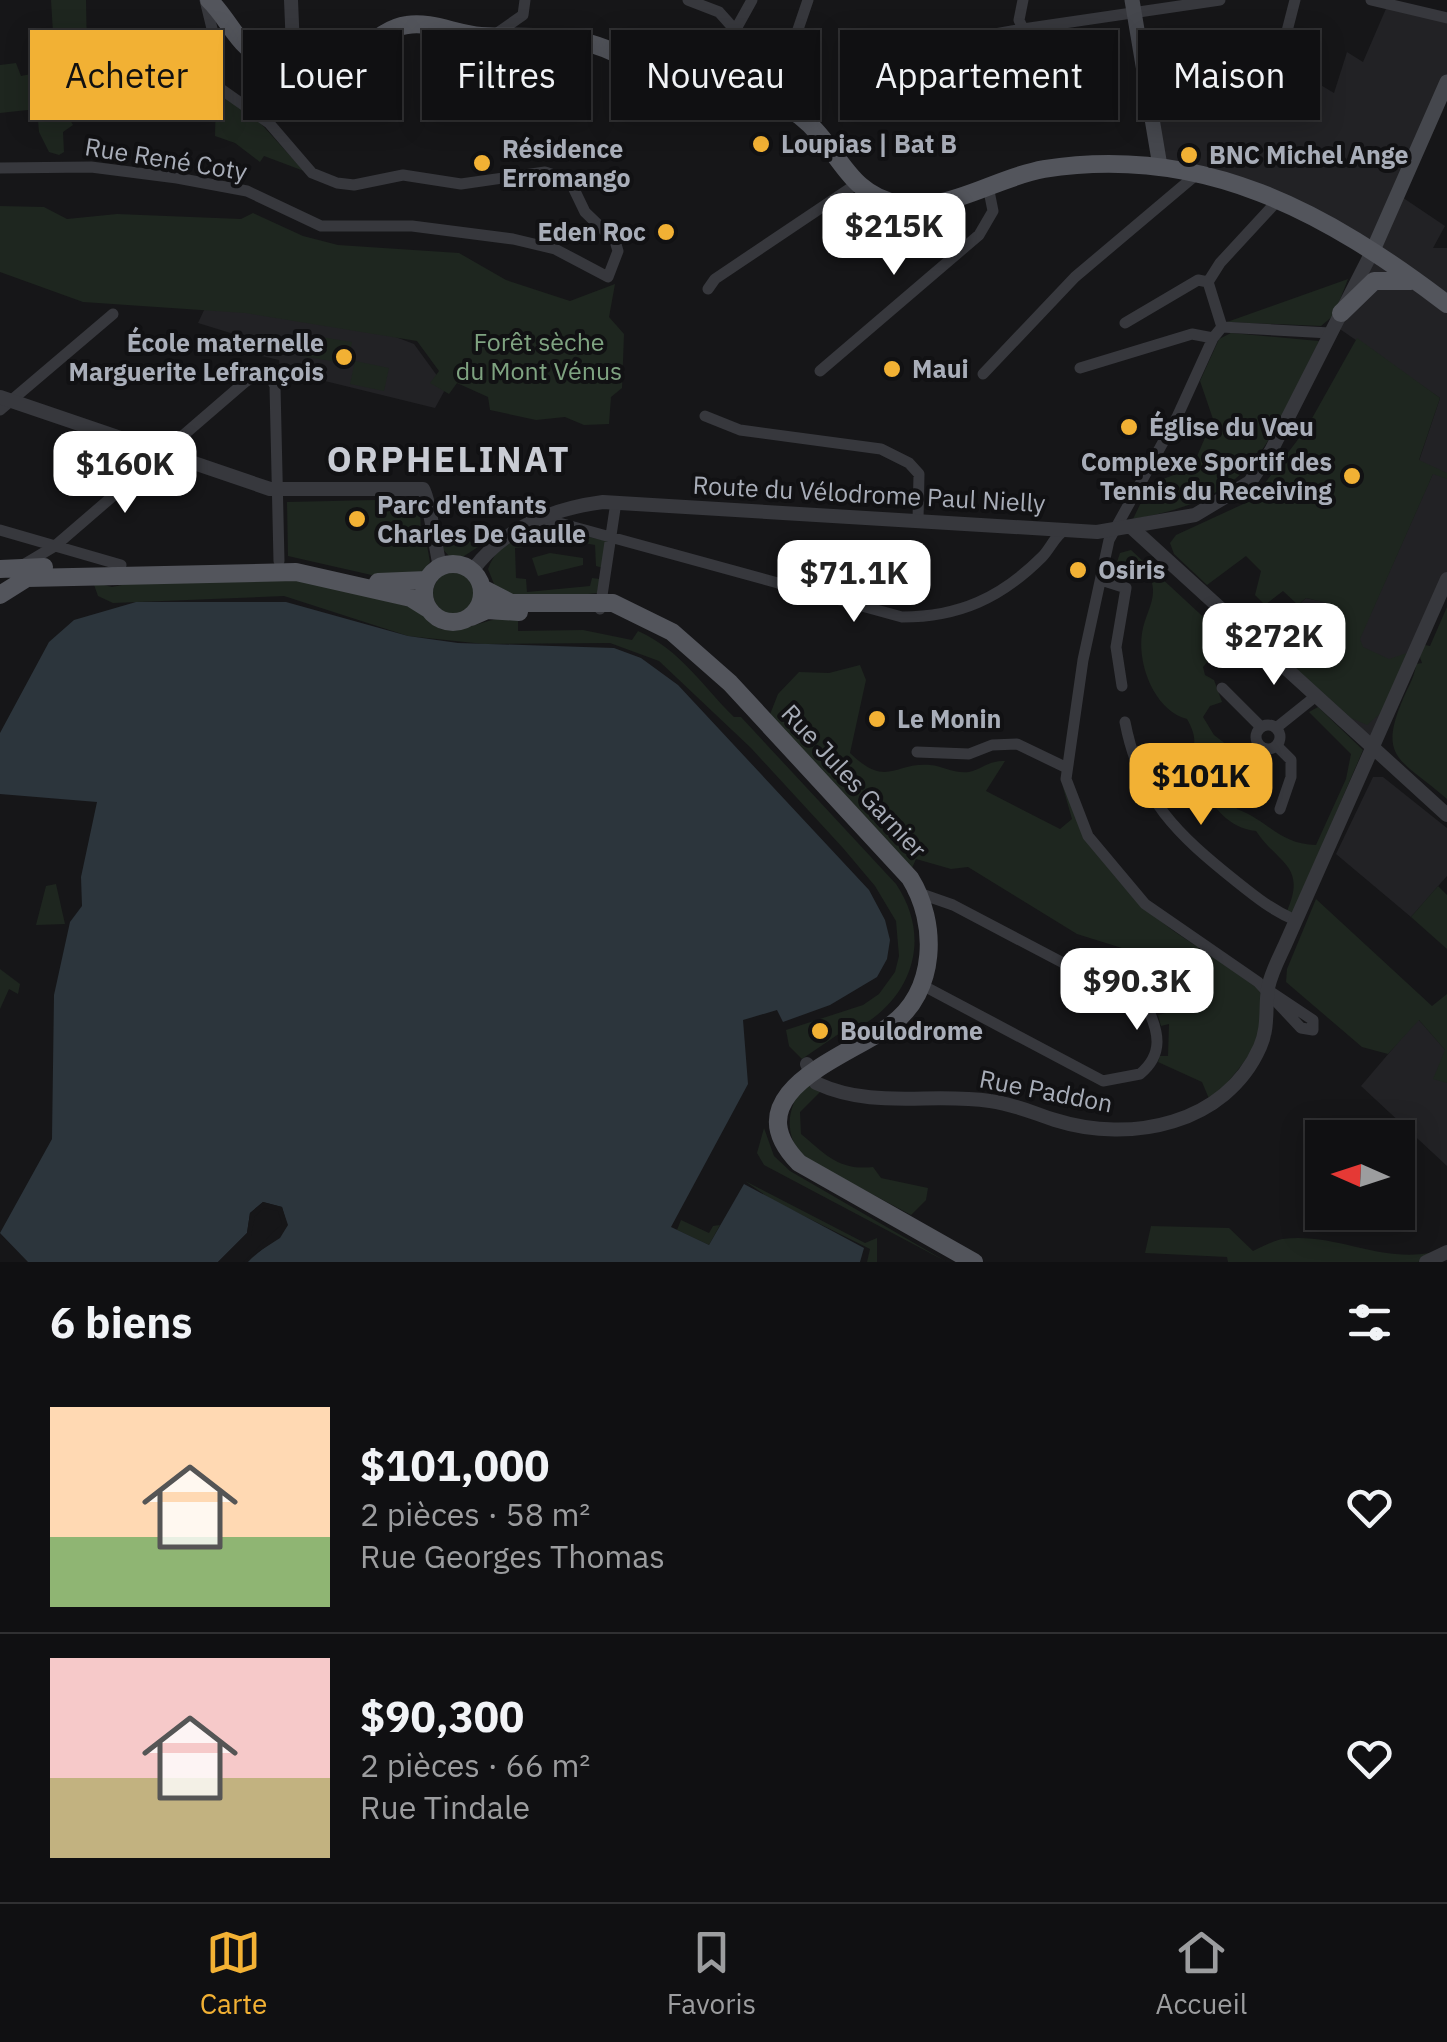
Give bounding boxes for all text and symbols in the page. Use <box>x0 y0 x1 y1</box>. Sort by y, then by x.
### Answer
chip: Acheter <box>30 30 223 120</box>
chip: Louer <box>243 30 402 120</box>
chip: Filtres <box>422 30 591 120</box>
chip: Nouveau <box>611 30 820 120</box>
chip: Appartement <box>840 30 1118 120</box>
chip: Maison <box>1138 30 1320 120</box>
place label: Loupias | Bat B <box>781 127 957 160</box>
street label: Rue René Coty <box>83 129 250 188</box>
place label: Résidence Erromango <box>502 132 631 194</box>
marker: Loupias | Bat B <box>750 133 772 155</box>
place label: BNC Michel Ange <box>1209 138 1409 171</box>
marker: BNC Michel Ange <box>1178 144 1200 166</box>
marker: Résidence Erromango <box>471 152 493 174</box>
pin: $215K <box>824 193 964 278</box>
text: $215K <box>844 204 944 246</box>
place label: Eden Roc <box>538 215 646 248</box>
marker: Eden Roc <box>655 221 677 243</box>
park label: Forêt sèche du Mont Vénus <box>456 325 622 387</box>
place label: École maternelle Marguerite Lefrançois <box>69 326 324 388</box>
marker: École maternelle Marguerite Lefrançois <box>333 346 355 368</box>
place label: Maui <box>912 352 969 385</box>
marker: Maui <box>881 358 903 380</box>
place label: Église du Vœu <box>1149 410 1314 443</box>
marker: Église du Vœu <box>1118 416 1140 438</box>
pin: $160K <box>55 431 195 516</box>
district label: ORPHELINAT <box>327 436 571 482</box>
text: $160K <box>75 442 175 484</box>
place label: Complexe Sportif des Tennis du Receiving <box>1081 445 1332 507</box>
marker: Complexe Sportif des Tennis du Receiving <box>1341 465 1363 487</box>
street label: Route du Vélodrome Paul Nielly <box>692 468 1047 519</box>
place label: Parc d'enfants Charles De Gaulle <box>377 488 586 550</box>
marker: Parc d'enfants Charles De Gaulle <box>346 508 368 530</box>
pin: $71.1K <box>773 540 935 625</box>
text: $71.1K <box>799 551 909 593</box>
place label: Osiris <box>1098 553 1165 586</box>
marker: Osiris <box>1067 559 1089 581</box>
pin: $272K <box>1204 603 1344 688</box>
text: $272K <box>1224 614 1324 656</box>
street label: Rue Jules Garnier <box>775 697 934 865</box>
place label: Le Monin <box>897 702 1001 735</box>
marker: Le Monin <box>866 708 888 730</box>
pin: $101K <box>1131 743 1271 828</box>
text: $101K <box>1151 754 1251 796</box>
pin: $90.3K <box>1056 948 1218 1033</box>
text: $90.3K <box>1082 959 1192 1001</box>
place label: Boulodrome <box>840 1014 983 1047</box>
marker: Boulodrome <box>809 1020 831 1042</box>
street label: Rue Paddon <box>977 1061 1116 1120</box>
north arrow <box>1305 1120 1415 1230</box>
map controls <box>1305 1120 1415 1230</box>
text: 6 biens <box>50 1295 192 1350</box>
icon: filters <box>1342 1295 1397 1350</box>
text: $101,000 <box>360 1438 549 1493</box>
icon: home <box>130 1447 250 1567</box>
icon: heart <box>1342 1480 1397 1535</box>
text: 2 pièces · 58 m² <box>360 1493 590 1535</box>
text: Rue Georges Thomas <box>360 1535 665 1577</box>
text: $90,300 <box>360 1689 524 1744</box>
icon: home <box>130 1698 250 1818</box>
icon: heart <box>1342 1731 1397 1786</box>
text: 2 pièces · 66 m² <box>360 1744 590 1786</box>
text: Rue Tindale <box>360 1786 530 1828</box>
tab: Carte <box>200 1925 267 2022</box>
tab: Favoris <box>667 1925 756 2022</box>
tab: Accueil <box>1155 1925 1247 2022</box>

